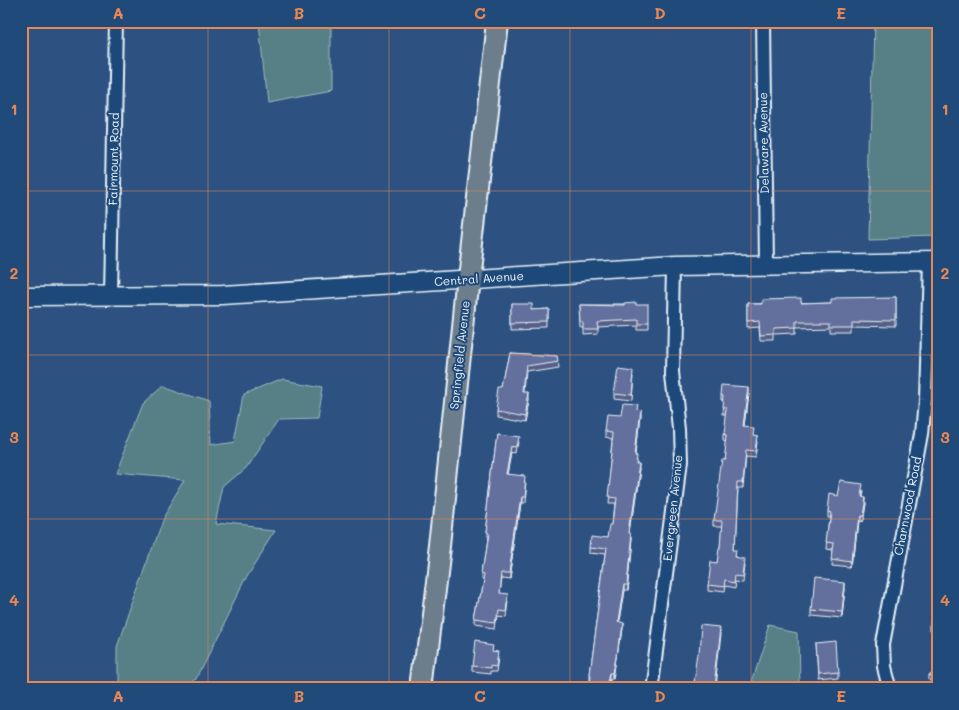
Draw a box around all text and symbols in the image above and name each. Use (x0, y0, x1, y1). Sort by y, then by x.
text: A (112, 2, 124, 23)
text: B (294, 2, 304, 23)
text: C (474, 2, 486, 23)
text: D (654, 2, 666, 23)
text: E (836, 2, 846, 23)
street label: Delaware Avenue (754, 92, 772, 194)
text: 1 (10, 98, 18, 119)
text: 1 (941, 98, 949, 119)
street label: Fairmount Road (104, 112, 122, 206)
text: 2 (10, 262, 19, 283)
text: 2 (941, 262, 950, 283)
street label: Central Avenue (434, 267, 524, 289)
street label: Springfield Avenue (445, 300, 473, 410)
text: 3 (9, 426, 19, 447)
text: 3 (940, 426, 950, 447)
street label: Evergreen Avenue (658, 454, 686, 562)
street label: Charnwood Road (890, 455, 925, 557)
text: 4 (9, 589, 19, 610)
text: 4 (940, 589, 950, 610)
text: A (112, 685, 124, 706)
text: B (294, 685, 304, 706)
text: C (474, 685, 486, 706)
text: D (654, 685, 666, 706)
text: E (836, 685, 846, 706)

